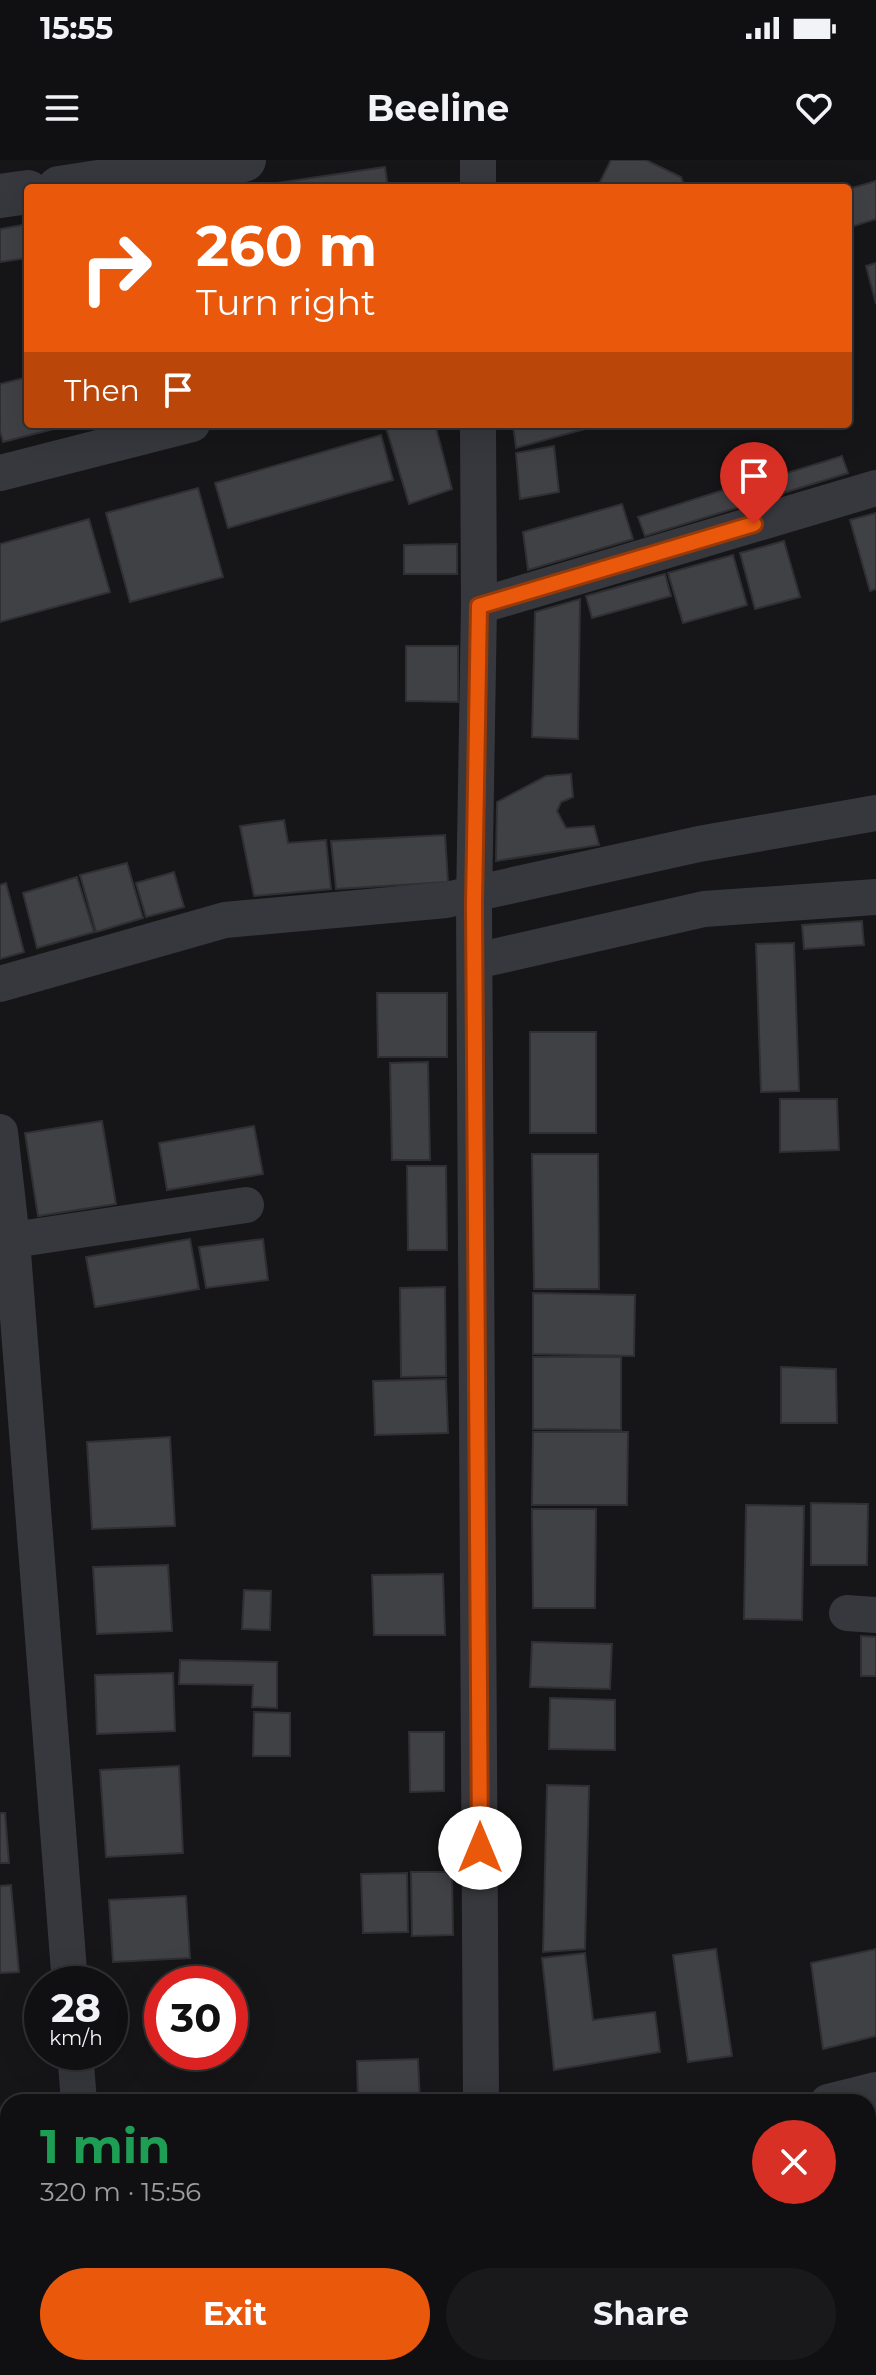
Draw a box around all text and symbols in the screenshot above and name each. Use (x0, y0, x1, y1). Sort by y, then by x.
text: 15:55 (40, 10, 113, 47)
icon: menu (40, 86, 84, 130)
text: Beeline (367, 86, 509, 130)
icon: heart (792, 86, 836, 130)
text: 260 m (196, 212, 377, 280)
icon: right (64, 216, 168, 320)
text: Turn right (196, 280, 376, 324)
icon: arrive (156, 368, 200, 412)
text: Then (64, 372, 140, 409)
pin (720, 442, 788, 524)
icon: arrive (732, 454, 776, 498)
position arrow (438, 1806, 522, 1890)
speed limit sign: 30 (144, 1966, 248, 2070)
text: 28 (51, 1983, 101, 2032)
text: km/h (49, 2026, 103, 2050)
text: 1 min (40, 2117, 170, 2175)
button: close (752, 2120, 836, 2204)
text: 320 m · 15:56 (40, 2176, 201, 2208)
button: Exit (40, 2268, 430, 2360)
button: Share (446, 2268, 836, 2360)

